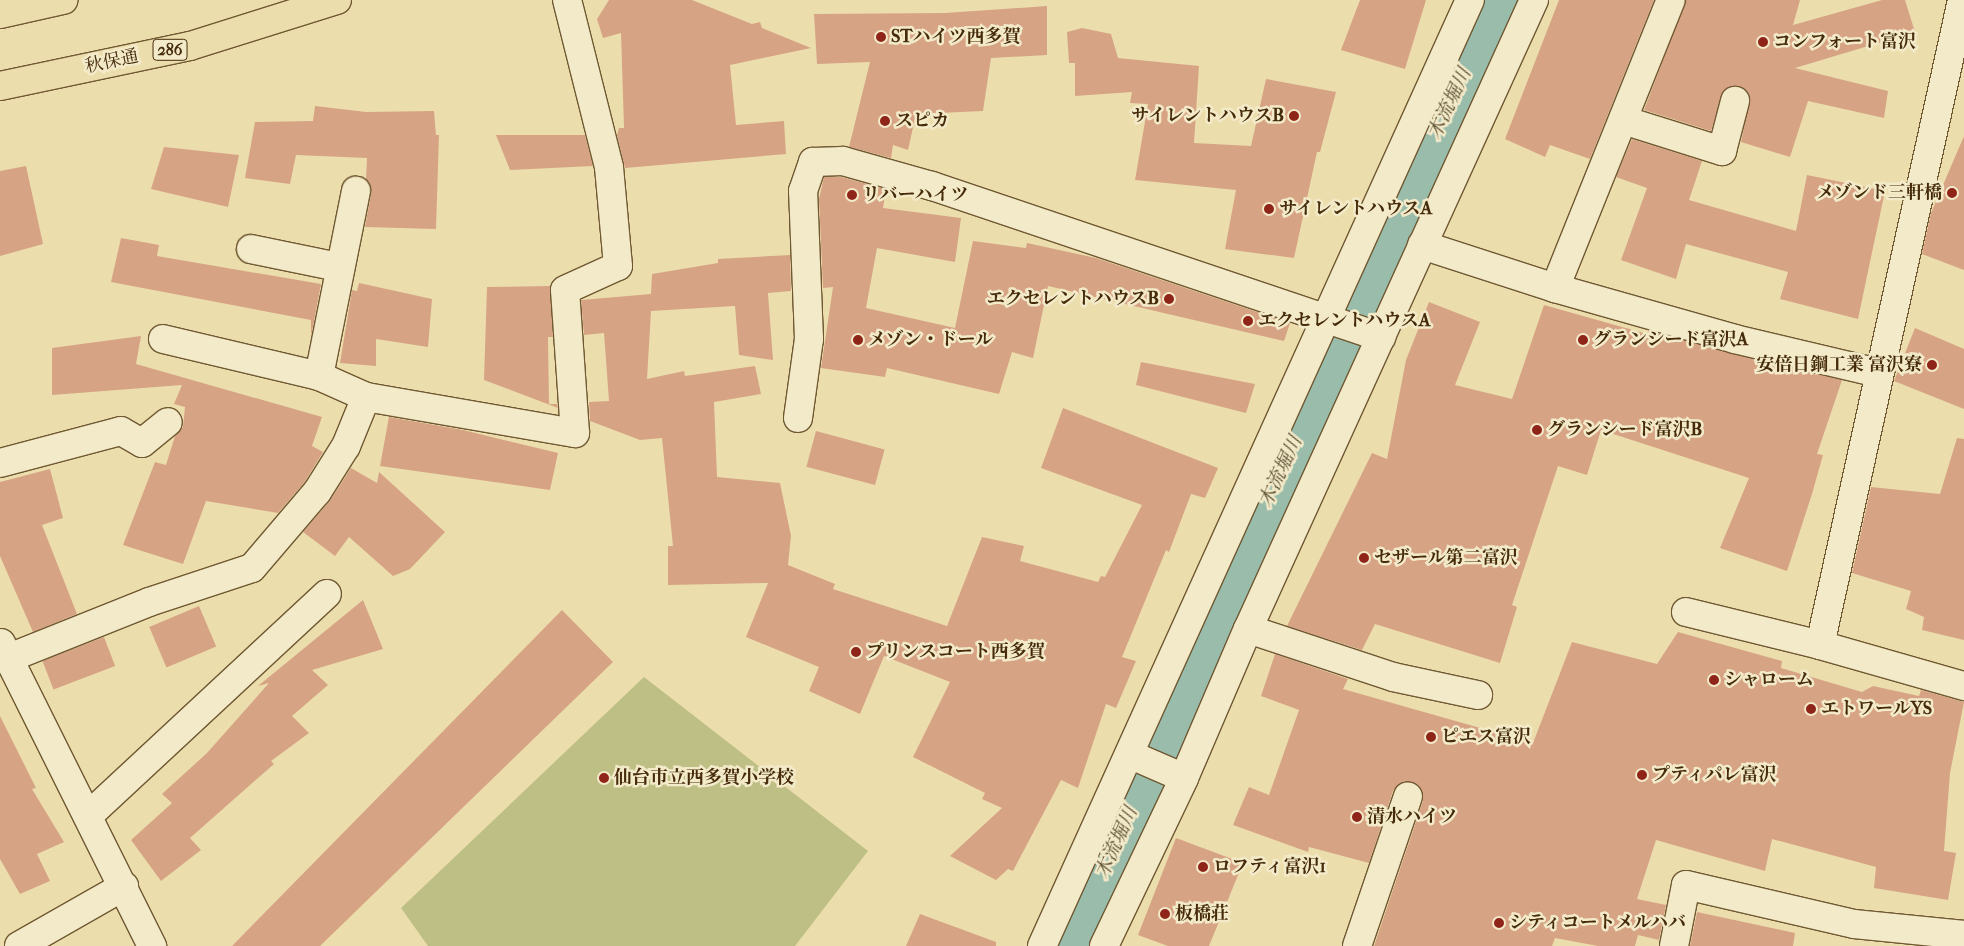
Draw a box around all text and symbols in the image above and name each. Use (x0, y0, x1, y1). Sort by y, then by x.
place label: STハイツ西多賀 (891, 26, 1020, 48)
marker: STハイツ西多賀 (875, 31, 887, 43)
place label: コンフォート富沢 (1773, 31, 1917, 53)
road number: 286 (152, 36, 188, 64)
marker: コンフォート富沢 (1757, 36, 1769, 48)
street label: 秋保通 (83, 46, 141, 78)
water label: 木流堀川 (1424, 65, 1476, 143)
place label: サイレントハウスB (1128, 105, 1284, 127)
place label: スピカ (895, 110, 949, 132)
marker: サイレントハウスB (1288, 110, 1300, 122)
marker: スピカ (879, 115, 891, 127)
place label: メゾンド三軒橋 (1816, 182, 1942, 204)
place label: リバーハイツ (862, 184, 970, 206)
marker: メゾンド三軒橋 (1946, 187, 1958, 199)
marker: リバーハイツ (846, 189, 858, 201)
place label: サイレントハウスA (1279, 198, 1435, 220)
marker: サイレントハウスA (1263, 203, 1275, 215)
place label: エクセレントハウスB (985, 288, 1159, 310)
marker: エクセレントハウスB (1163, 293, 1175, 305)
place label: エクセレントハウスA (1258, 310, 1432, 332)
marker: エクセレントハウスA (1242, 315, 1254, 327)
place label: メゾン・ドール (868, 329, 994, 351)
place label: グランシード富沢A (1593, 329, 1749, 351)
marker: メゾン・ドール (852, 334, 864, 346)
marker: グランシード富沢A (1577, 334, 1589, 346)
place label: 安倍日鋼工業 富沢寮 (1756, 354, 1922, 376)
marker: 安倍日鋼工業 富沢寮 (1926, 359, 1938, 371)
place label: グランシード富沢B (1547, 419, 1703, 441)
marker: グランシード富沢B (1531, 424, 1543, 436)
water label: 木流堀川 (1255, 433, 1307, 511)
place label: セザール第二富沢 (1374, 547, 1518, 569)
marker: セザール第二富沢 (1358, 552, 1370, 564)
place label: プリンスコート西多賀 (866, 641, 1046, 663)
marker: プリンスコート西多賀 (850, 646, 862, 658)
place label: シャローム (1724, 669, 1814, 691)
marker: シャローム (1708, 674, 1720, 686)
place label: エトワールYS (1821, 698, 1932, 720)
marker: エトワールYS (1805, 703, 1817, 715)
place label: ピエス富沢 (1441, 726, 1531, 748)
marker: ピエス富沢 (1425, 731, 1437, 743)
place label: プティパレ富沢 (1652, 764, 1778, 786)
place label: 仙台市立西多賀小学校 (614, 767, 794, 789)
marker: プティパレ富沢 (1636, 769, 1648, 781)
marker: 仙台市立西多賀小学校 (598, 772, 610, 784)
water label: 木流堀川 (1091, 804, 1143, 882)
place label: 清水ハイツ (1367, 806, 1457, 828)
marker: 清水ハイツ (1351, 811, 1363, 823)
place label: ロフティ富沢1 (1213, 856, 1327, 878)
marker: ロフティ富沢1 (1197, 861, 1209, 873)
place label: 板橋荘 (1175, 903, 1229, 925)
marker: 板橋荘 (1159, 908, 1171, 920)
place label: シティコートメルハバ (1509, 912, 1689, 934)
marker: シティコートメルハバ (1493, 917, 1505, 929)

